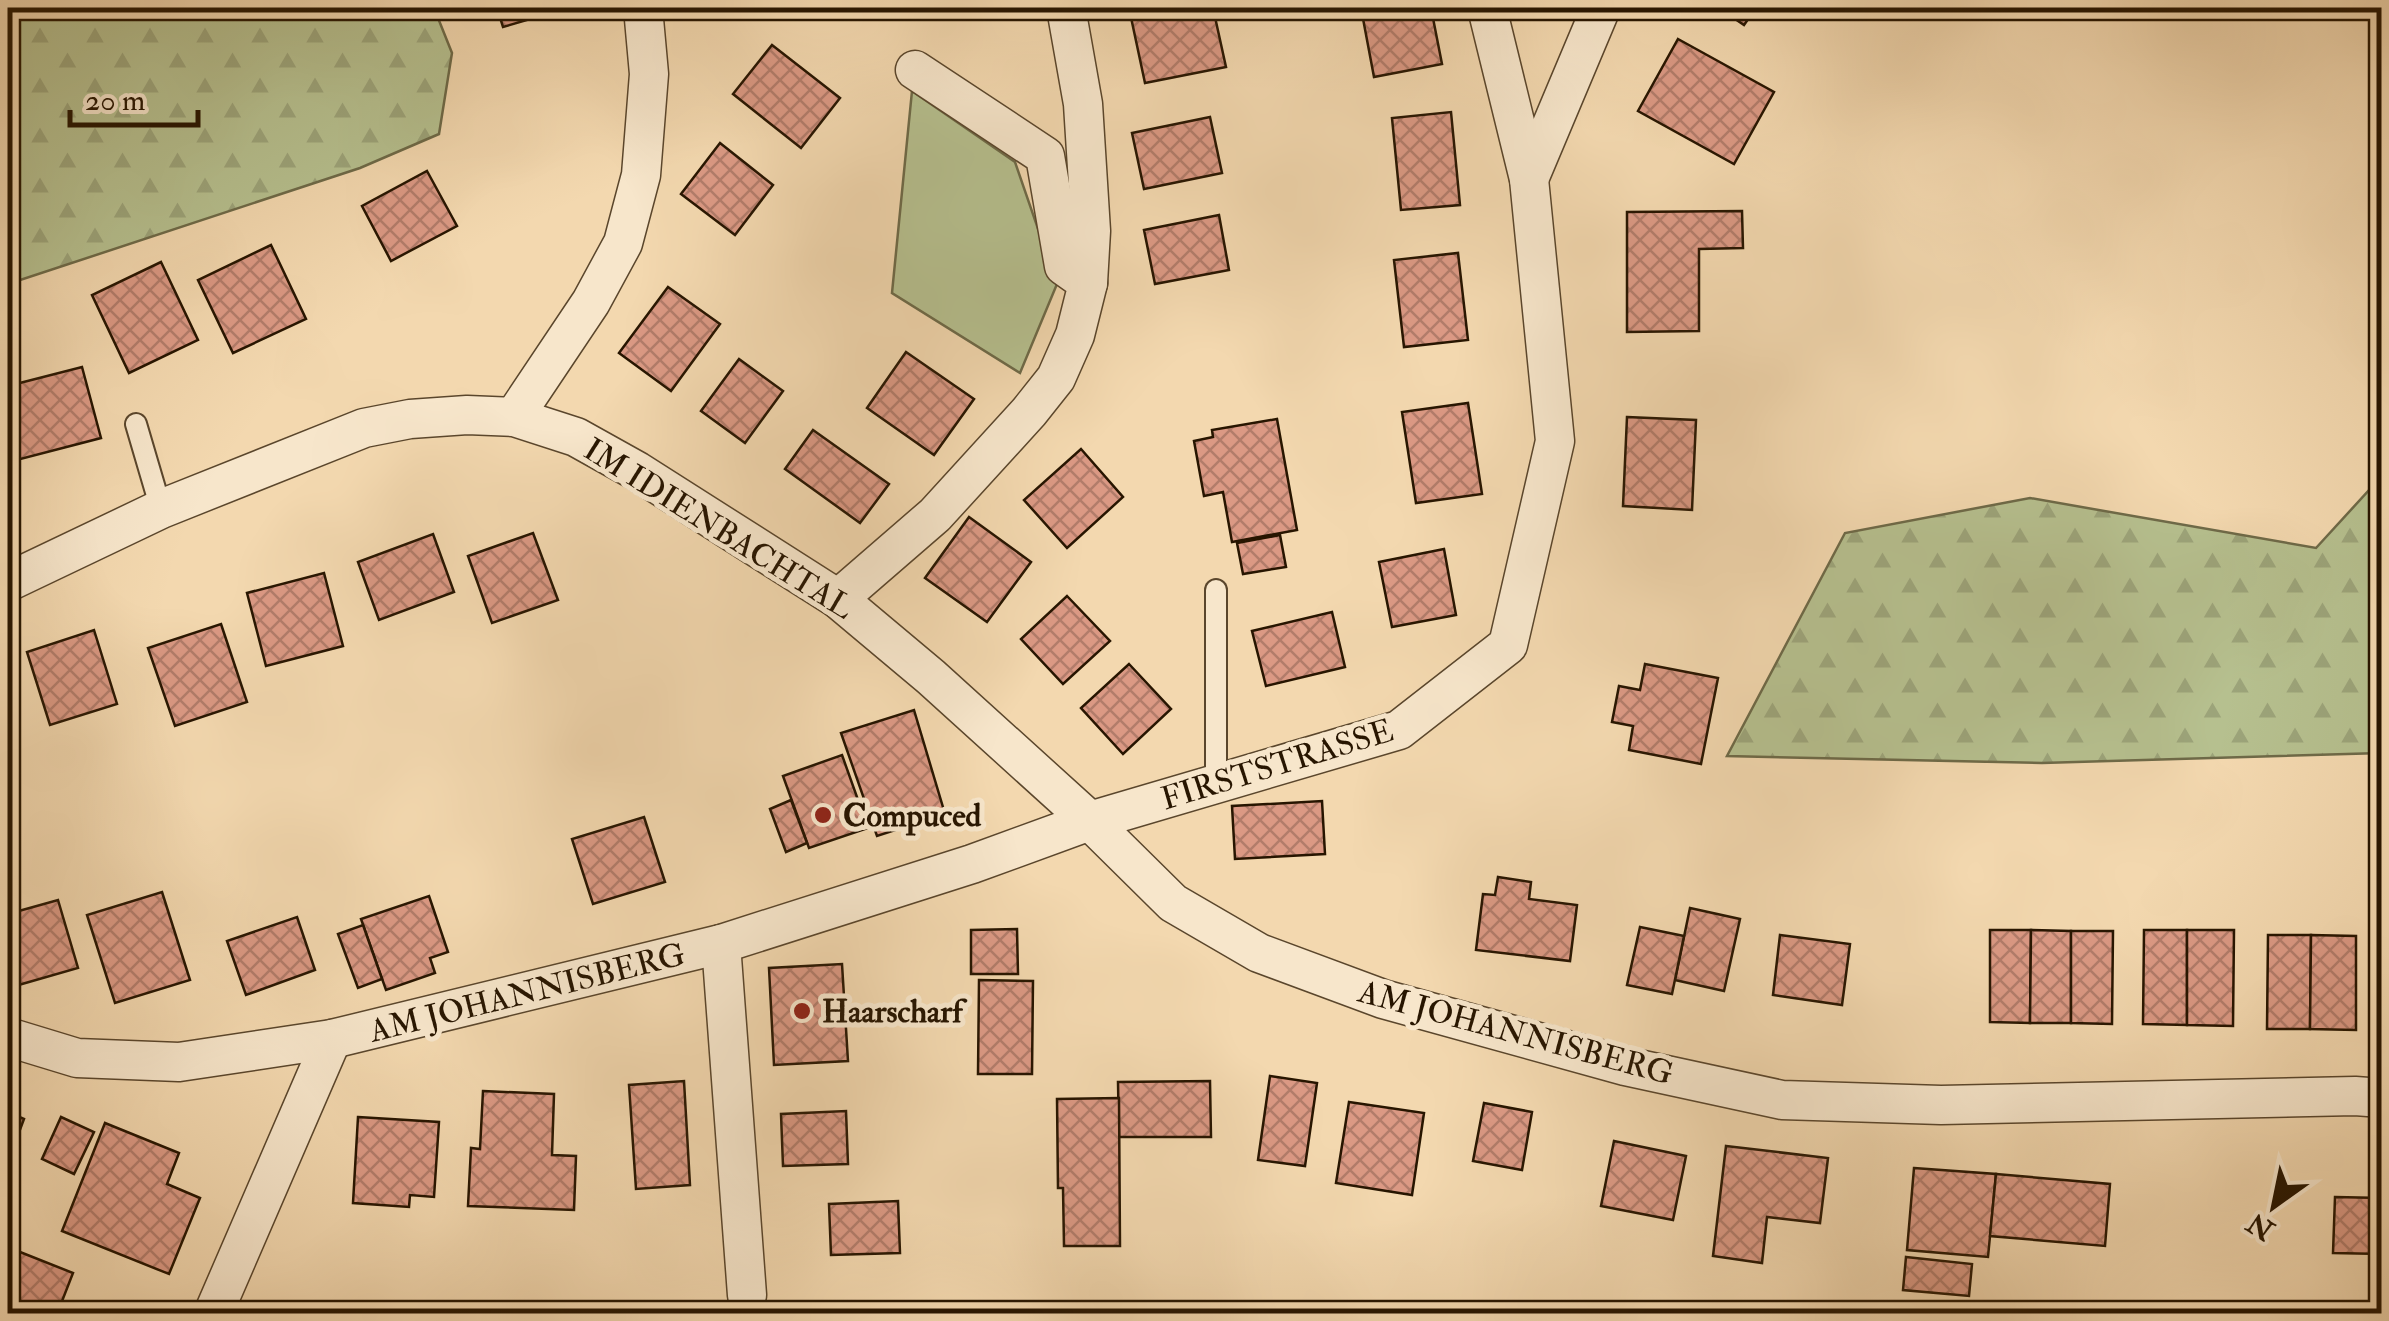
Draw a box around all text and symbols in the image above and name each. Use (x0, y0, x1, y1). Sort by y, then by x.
scale bar (70, 65, 198, 127)
text: 20 m (85, 82, 145, 119)
street label: IM IDIENBACHTAL (576, 430, 861, 628)
street label: FIRSTSTRASSE (1156, 711, 1398, 819)
place label: Compuced (843, 796, 982, 836)
marker: Compuced (812, 804, 834, 826)
street label: AM JOHANNISBERG (364, 934, 689, 1052)
street label: AM JOHANNISBERG (1353, 971, 1677, 1094)
place label: Haarscharf (822, 992, 968, 1032)
marker: Haarscharf (791, 1000, 813, 1022)
north arrow (2224, 1156, 2324, 1256)
text: N (2240, 1204, 2282, 1248)

